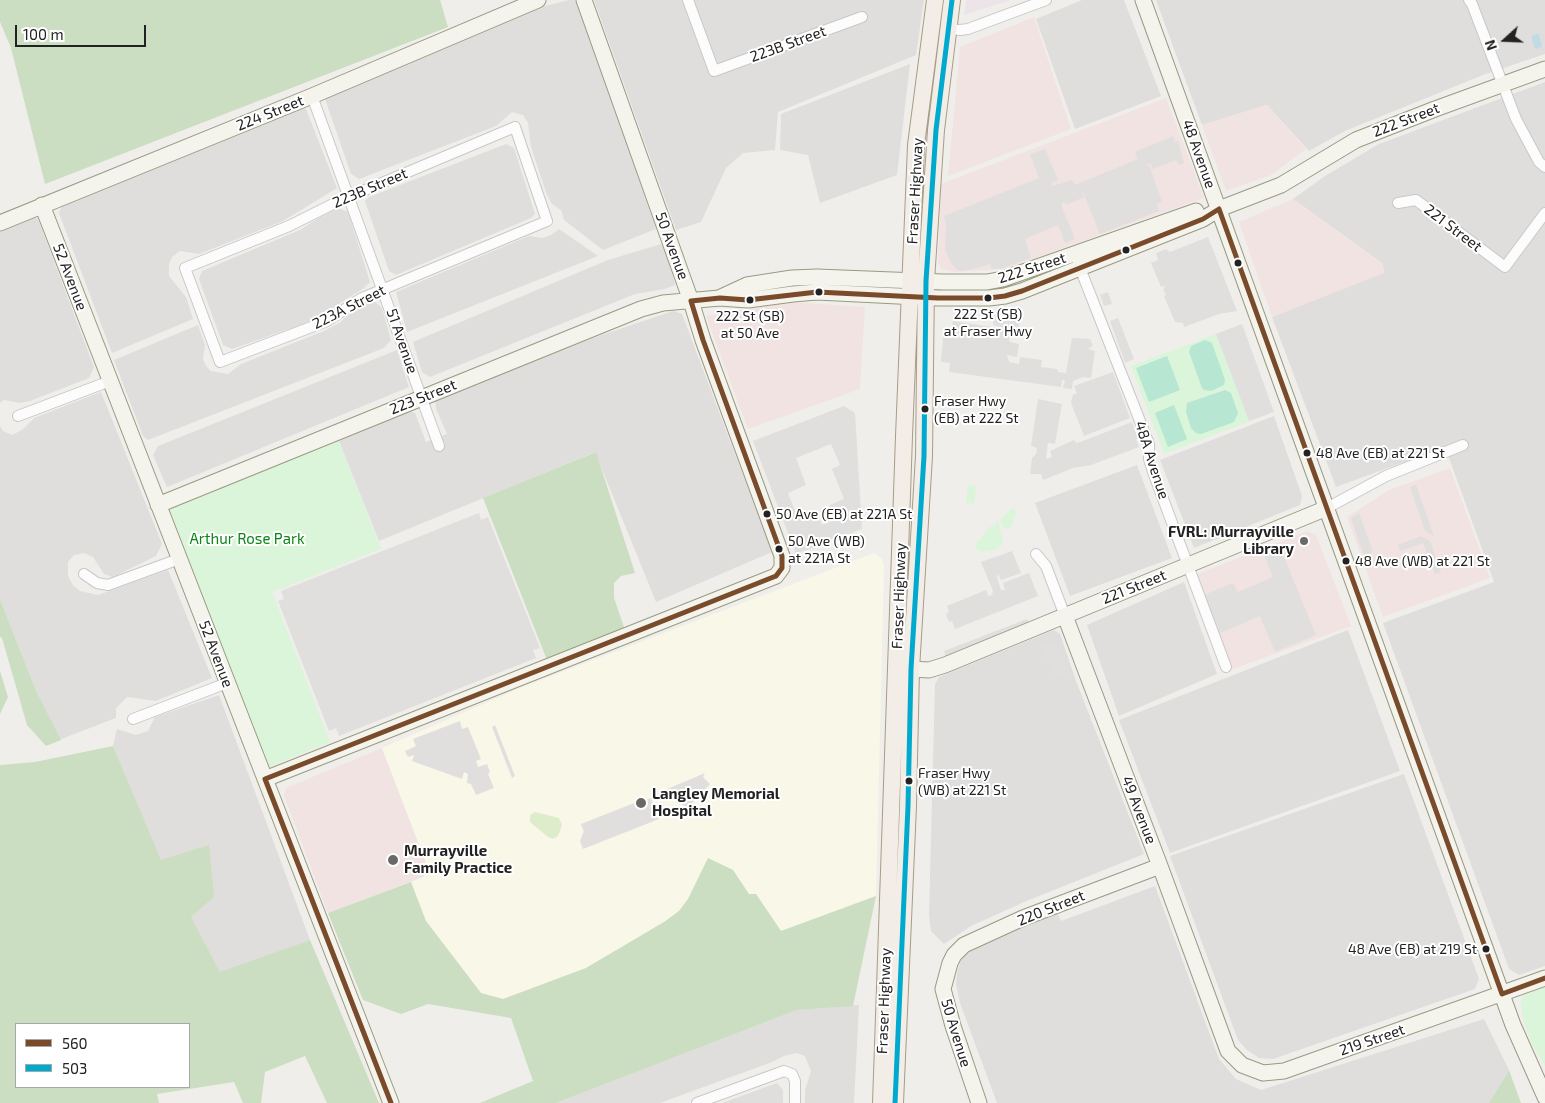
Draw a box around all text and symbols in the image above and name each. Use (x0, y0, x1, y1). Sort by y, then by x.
scale bar (18, 15, 149, 47)
north arrow (1480, 15, 1530, 65)
street label: 223B Street (748, 22, 828, 66)
text: 100 m (23, 25, 64, 43)
text: N (1481, 38, 1500, 53)
street label: 224 Street (234, 91, 306, 135)
street label: 222 Street (1370, 99, 1442, 141)
street label: 48 Avenue (1178, 117, 1220, 191)
street label: Fraser Highway (903, 137, 927, 245)
street label: 223B Street (330, 164, 410, 212)
street label: 221 Street (1420, 200, 1486, 256)
street label: 50 Avenue (651, 210, 693, 282)
street label: 52 Avenue (49, 241, 91, 313)
unlabelled marker (1121, 245, 1131, 255)
street label: 222 Street (996, 249, 1068, 287)
unlabelled marker (1233, 258, 1243, 268)
street label: 223A Street (309, 281, 389, 333)
unlabelled marker (814, 287, 824, 297)
marker: 222 St (SB) at Fraser Hwy (983, 293, 993, 303)
marker: 222 St (SB) at 50 Ave (745, 295, 755, 305)
street label: 51 Avenue (382, 306, 422, 376)
place label: 222 St (SB) at Fraser Hwy (944, 306, 1032, 338)
place label: 222 St (SB) at 50 Ave (716, 308, 784, 341)
street label: 223 Street (387, 376, 459, 418)
place label: Fraser Hwy (EB) at 222 St (934, 393, 1019, 426)
marker: Fraser Hwy (EB) at 222 St (920, 404, 930, 414)
street label: 48A Avenue (1131, 419, 1173, 501)
place label: 48 Ave (EB) at 221 St (1316, 445, 1445, 461)
marker: 48 Ave (EB) at 221 St (1302, 448, 1312, 458)
place label: 50 Ave (EB) at 221A St (776, 506, 912, 522)
marker: 50 Ave (EB) at 221A St (762, 509, 772, 519)
place label: FVRL: Murrayville Library (1168, 523, 1294, 558)
park label: Arthur Rose Park (189, 530, 305, 548)
place label: 50 Ave (WB) at 221A St (788, 533, 865, 566)
marker: FVRL: Murrayville Library (1298, 535, 1310, 547)
street label: Fraser Highway (888, 543, 910, 649)
marker: 50 Ave (WB) at 221A St (774, 544, 784, 554)
place label: 48 Ave (WB) at 221 St (1355, 553, 1490, 569)
marker: 48 Ave (WB) at 221 St (1341, 556, 1351, 566)
street label: 221 Street (1099, 566, 1169, 608)
street label: 52 Avenue (195, 618, 237, 690)
place label: Fraser Hwy (WB) at 221 St (918, 765, 1006, 798)
street label: 49 Avenue (1118, 773, 1160, 847)
marker: Fraser Hwy (WB) at 221 St (904, 776, 914, 786)
place label: Langley Memorial Hospital (652, 785, 780, 820)
marker: Langley Memorial Hospital (634, 796, 648, 810)
place label: Murrayville Family Practice (404, 842, 512, 877)
marker: Murrayville Family Practice (386, 853, 400, 867)
street label: 220 Street (1015, 886, 1087, 930)
place label: 48 Ave (EB) at 219 St (1348, 941, 1477, 957)
marker: 48 Ave (EB) at 219 St (1481, 944, 1491, 954)
street label: Fraser Highway (873, 948, 895, 1054)
street label: 50 Avenue (937, 997, 975, 1069)
street label: 219 Street (1337, 1020, 1407, 1060)
legend (15, 1023, 190, 1088)
text: 560 (62, 1034, 88, 1052)
text: 503 (62, 1059, 87, 1077)

